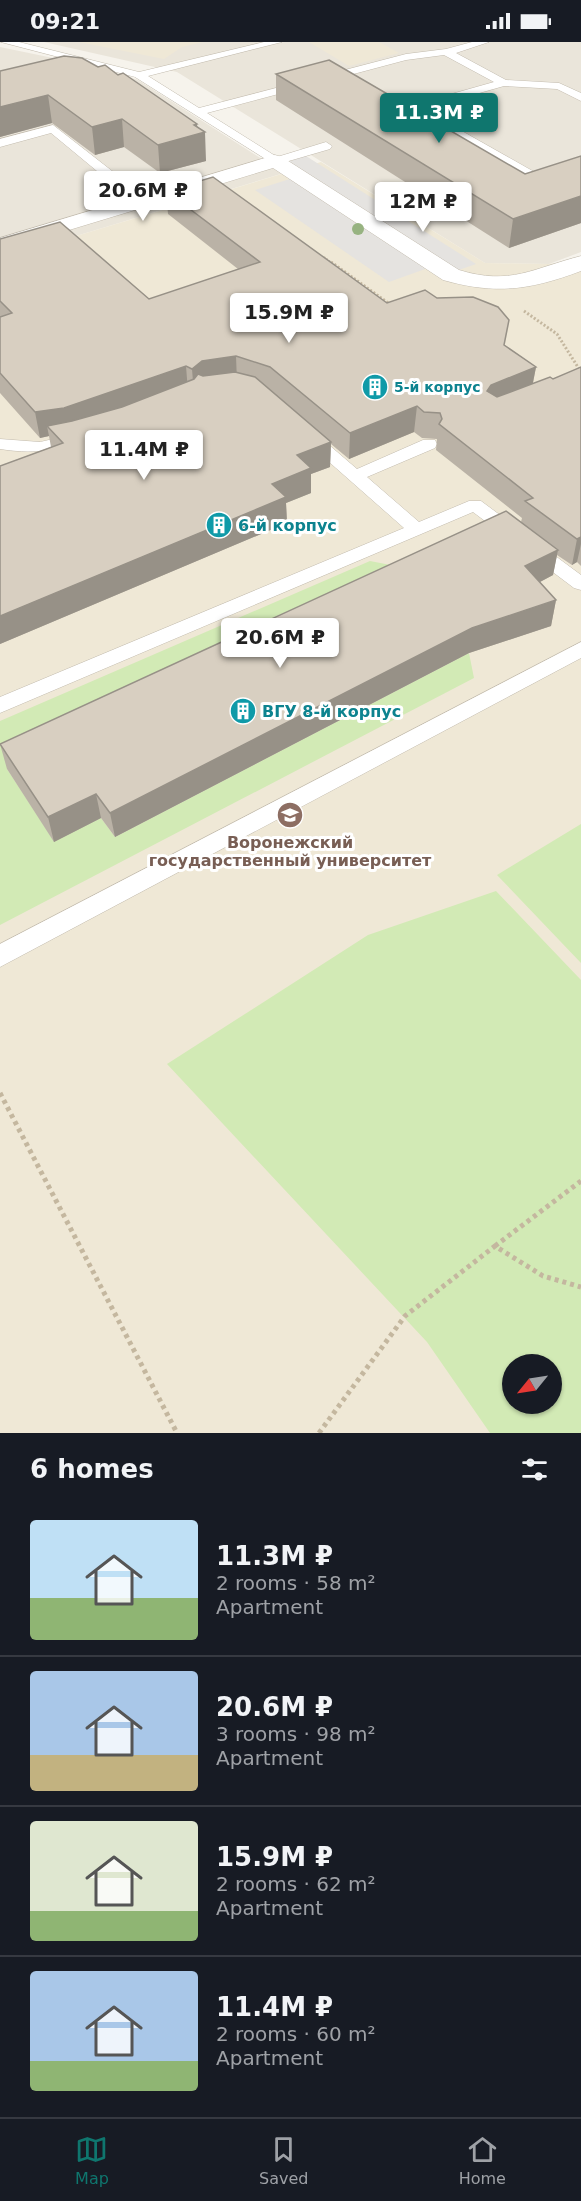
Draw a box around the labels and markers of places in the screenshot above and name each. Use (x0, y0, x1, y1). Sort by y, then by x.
pin: 11.3M ₽ (384, 93, 494, 144)
pin: 20.6M ₽ (88, 171, 198, 222)
pin: 12M ₽ (381, 182, 465, 233)
pin: 15.9M ₽ (234, 293, 344, 344)
building icon: 5-й корпус (360, 372, 390, 402)
place label: 5-й корпус (394, 379, 480, 395)
pin: 11.4M ₽ (89, 430, 199, 481)
building icon: 6-й корпус (204, 510, 234, 540)
place label: 6-й корпус (238, 516, 337, 535)
pin: 20.6M ₽ (225, 618, 335, 669)
building icon: ВГУ 8-й корпус (228, 696, 258, 726)
place label: ВГУ 8-й корпус (262, 702, 401, 721)
school or university icon: Воронежский государственный университет (275, 800, 305, 830)
place label: Воронежский государственный университет (149, 833, 432, 870)

